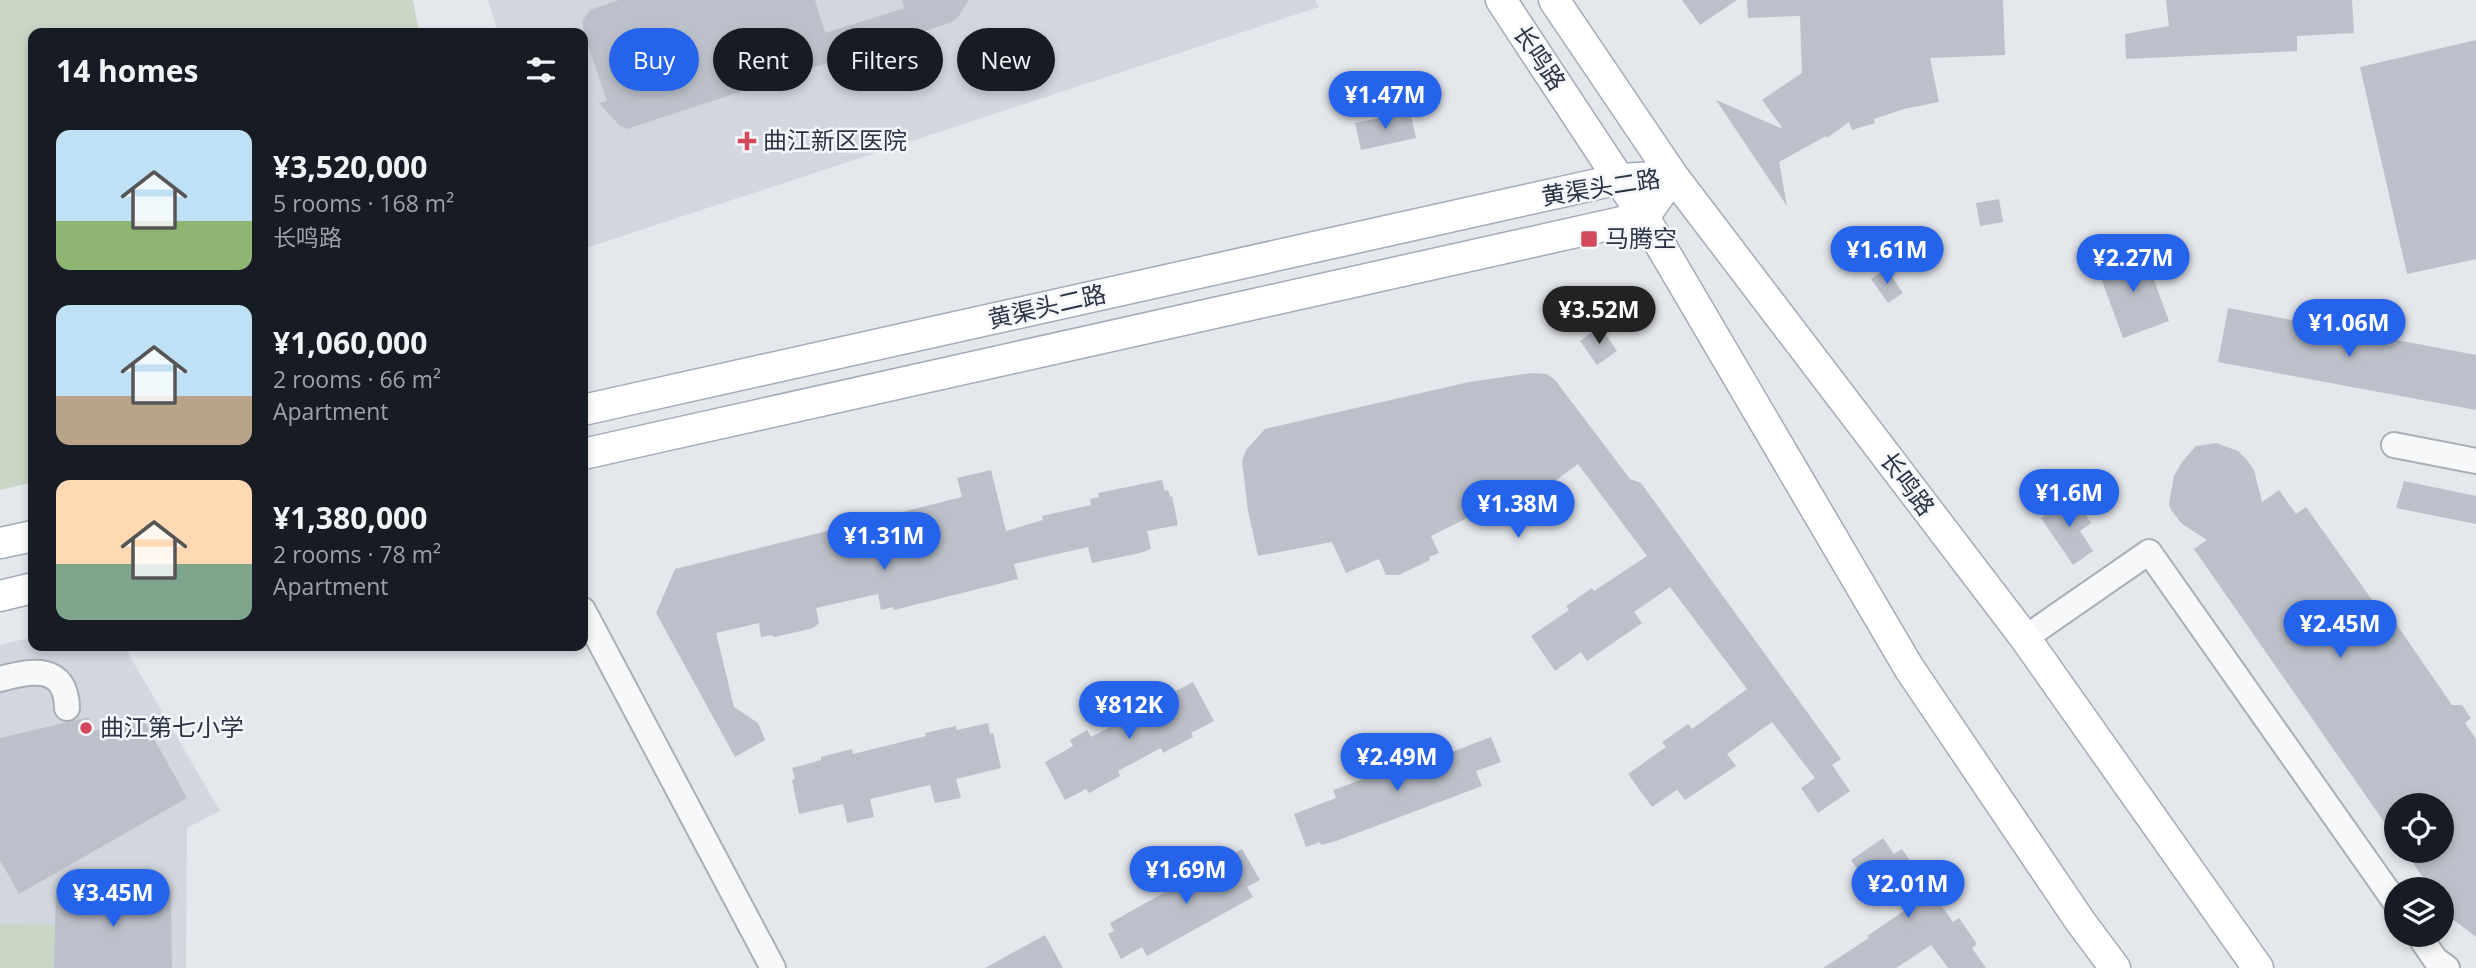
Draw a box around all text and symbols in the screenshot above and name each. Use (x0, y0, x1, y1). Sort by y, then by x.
street label: 长鸣路 (1506, 18, 1574, 96)
chip: Buy (609, 28, 699, 91)
chip: Rent (713, 28, 813, 91)
chip: Filters (827, 28, 943, 91)
chip: New (957, 28, 1055, 91)
text: 14 homes (56, 50, 199, 91)
icon: filters (522, 51, 560, 89)
pin: ¥1.47M (1328, 72, 1442, 131)
text: ¥1.47M (1345, 78, 1425, 110)
place label: 曲江新区医院 (763, 123, 907, 156)
marker: 曲江新区医院 (737, 131, 757, 151)
text: ¥3,520,000 (273, 146, 427, 187)
icon: home (112, 158, 196, 242)
street label: 黄渠头二路 (1539, 161, 1663, 212)
text: 5 rooms · 168 m² (273, 187, 454, 219)
text: 长鸣路 (273, 221, 342, 253)
place label: 马腾空 (1605, 221, 1677, 254)
pin: ¥1.61M (1830, 226, 1944, 286)
marker: 马腾空 (1579, 229, 1599, 249)
text: ¥1.61M (1847, 233, 1927, 265)
pin: ¥2.27M (2076, 234, 2190, 294)
text: ¥2.27M (2093, 241, 2173, 273)
street label: 黄渠头二路 (984, 276, 1109, 335)
pin: ¥3.52M (1542, 286, 1656, 346)
text: ¥3.52M (1559, 293, 1639, 325)
pin: ¥1.06M (2292, 300, 2406, 359)
text: ¥1.06M (2309, 306, 2389, 338)
text: ¥1,060,000 (273, 322, 427, 363)
icon: home (112, 333, 196, 417)
text: 2 rooms · 66 m² (273, 363, 441, 395)
text: Apartment (273, 395, 389, 427)
street label: 长鸣路 (1873, 444, 1943, 522)
pin: ¥1.6M (2020, 470, 2118, 529)
text: ¥1.6M (2035, 476, 2103, 508)
pin: ¥1.38M (1461, 480, 1575, 540)
text: ¥1.38M (1478, 487, 1558, 519)
text: ¥1,380,000 (273, 497, 427, 538)
icon: home (112, 508, 196, 592)
pin: ¥1.31M (827, 512, 941, 572)
text: ¥1.31M (844, 519, 924, 551)
text: 2 rooms · 78 m² (273, 538, 441, 570)
text: Apartment (273, 570, 389, 602)
pin: ¥2.45M (2283, 600, 2397, 660)
text: ¥2.45M (2300, 607, 2380, 639)
pin: ¥812K (1080, 682, 1178, 741)
text: ¥812K (1095, 688, 1163, 720)
place label: 曲江第七小学 (100, 710, 244, 743)
marker: 曲江第七小学 (78, 720, 94, 736)
pin: ¥2.49M (1340, 734, 1454, 793)
text: ¥2.49M (1357, 740, 1437, 772)
map controls (2384, 793, 2454, 947)
button: locate (2384, 793, 2454, 863)
pin: ¥1.69M (1129, 846, 1243, 906)
text: ¥1.69M (1146, 853, 1226, 885)
pin: ¥2.01M (1851, 860, 1965, 920)
text: ¥2.01M (1868, 867, 1948, 899)
pin: ¥3.45M (56, 870, 170, 929)
text: ¥3.45M (73, 876, 153, 908)
button: layers (2384, 877, 2454, 947)

